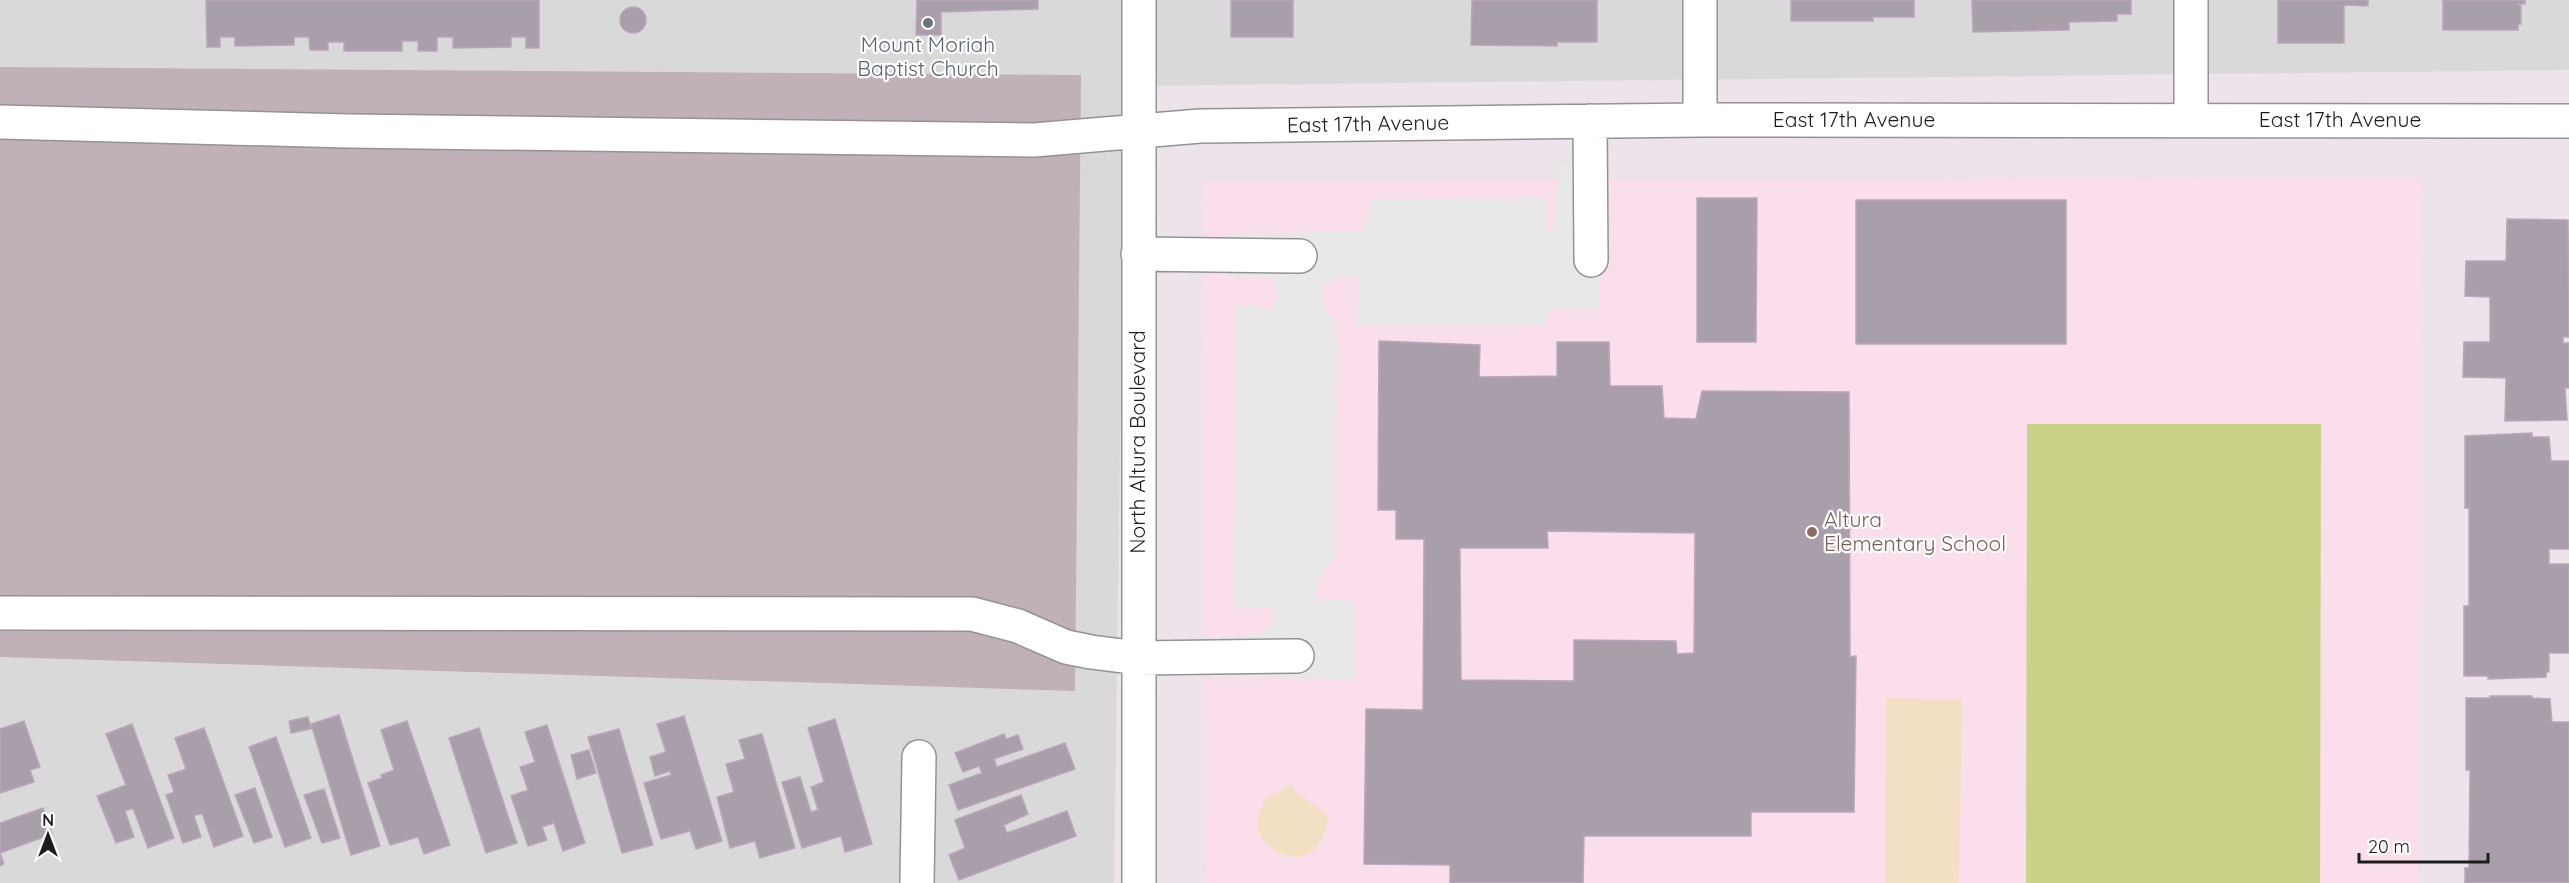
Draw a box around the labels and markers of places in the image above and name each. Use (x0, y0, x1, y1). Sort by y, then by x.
marker: Mount Moriah Baptist Church (921, 16, 935, 30)
place label: Mount Moriah Baptist Church (857, 31, 999, 81)
place label: Altura Elementary School (1824, 506, 2006, 556)
marker: Altura Elementary School (1805, 525, 1819, 539)

